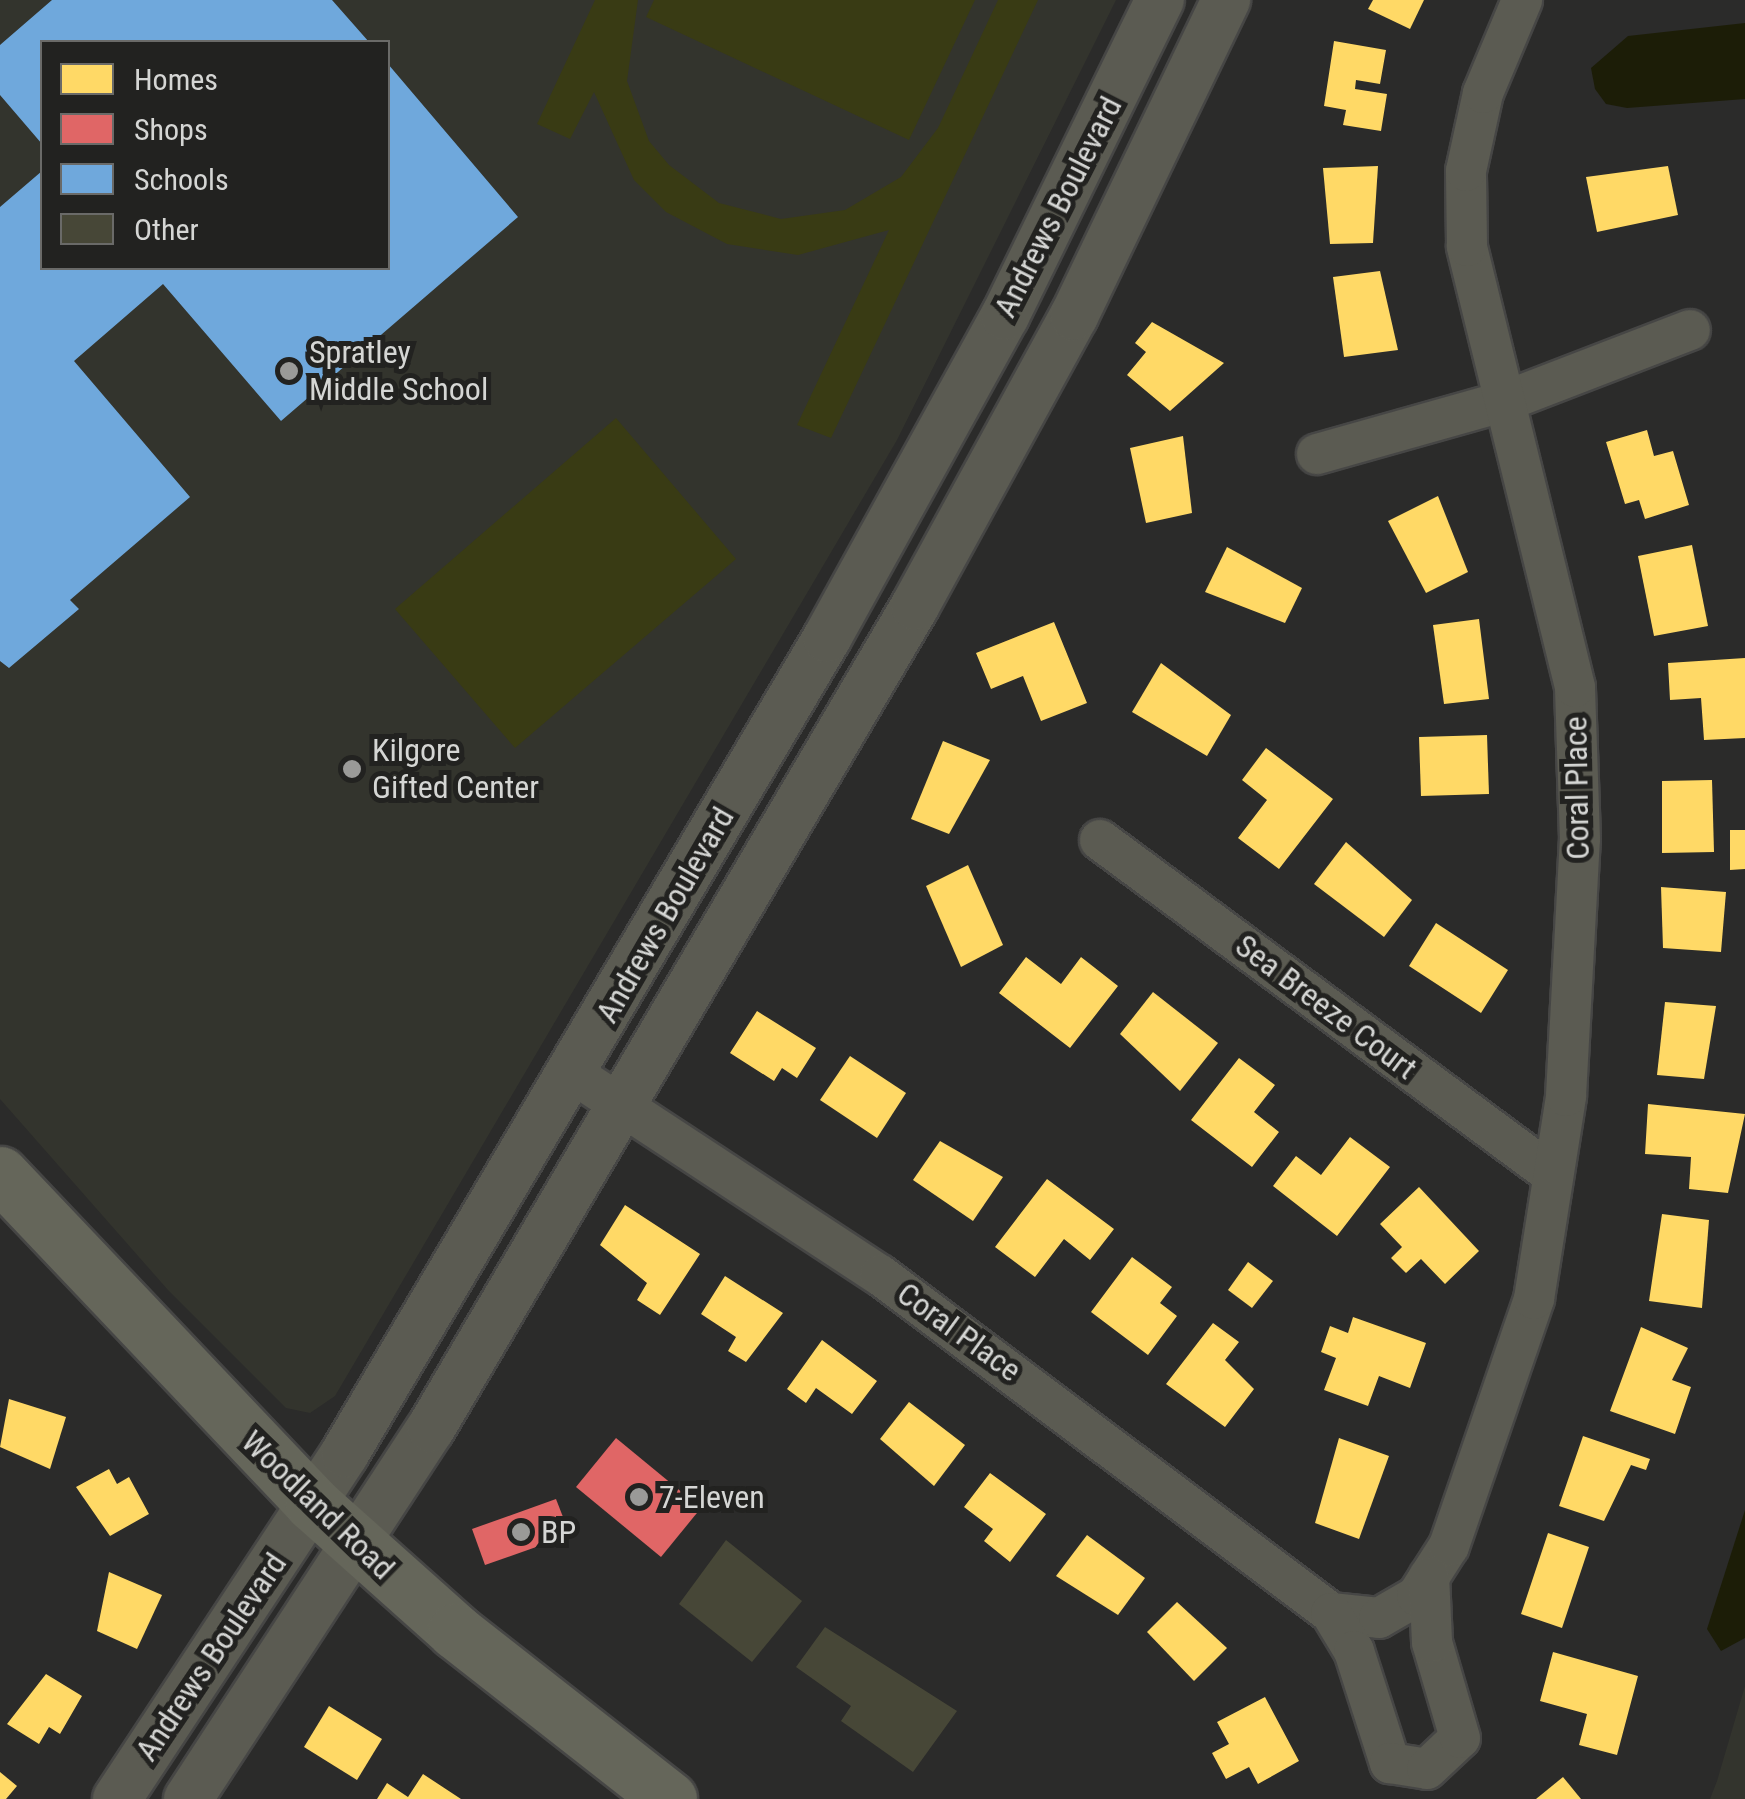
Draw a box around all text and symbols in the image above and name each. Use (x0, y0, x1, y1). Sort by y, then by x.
legend (40, 40, 390, 270)
text: Homes (134, 62, 218, 97)
street label: Andrews Boulevard (986, 90, 1130, 324)
text: Shops (134, 112, 208, 147)
text: Schools (134, 162, 229, 197)
text: Other (134, 212, 199, 247)
place label: Spratley Middle School (309, 334, 488, 409)
marker: Spratley Middle School (278, 360, 300, 382)
street label: Coral Place (1557, 716, 1597, 860)
place label: Kilgore Gifted Center (372, 732, 539, 807)
marker: Kilgore Gifted Center (341, 758, 363, 780)
street label: Andrews Boulevard (588, 800, 742, 1030)
street label: Sea Breeze Court (1228, 926, 1424, 1088)
street label: Coral Place (890, 1274, 1028, 1390)
street label: Woodland Road (234, 1423, 402, 1587)
place label: 7-Eleven (659, 1478, 765, 1516)
marker: 7-Eleven (628, 1486, 650, 1508)
place label: BP (541, 1513, 576, 1551)
marker: BP (510, 1521, 532, 1543)
street label: Andrews Boulevard (127, 1546, 295, 1768)

